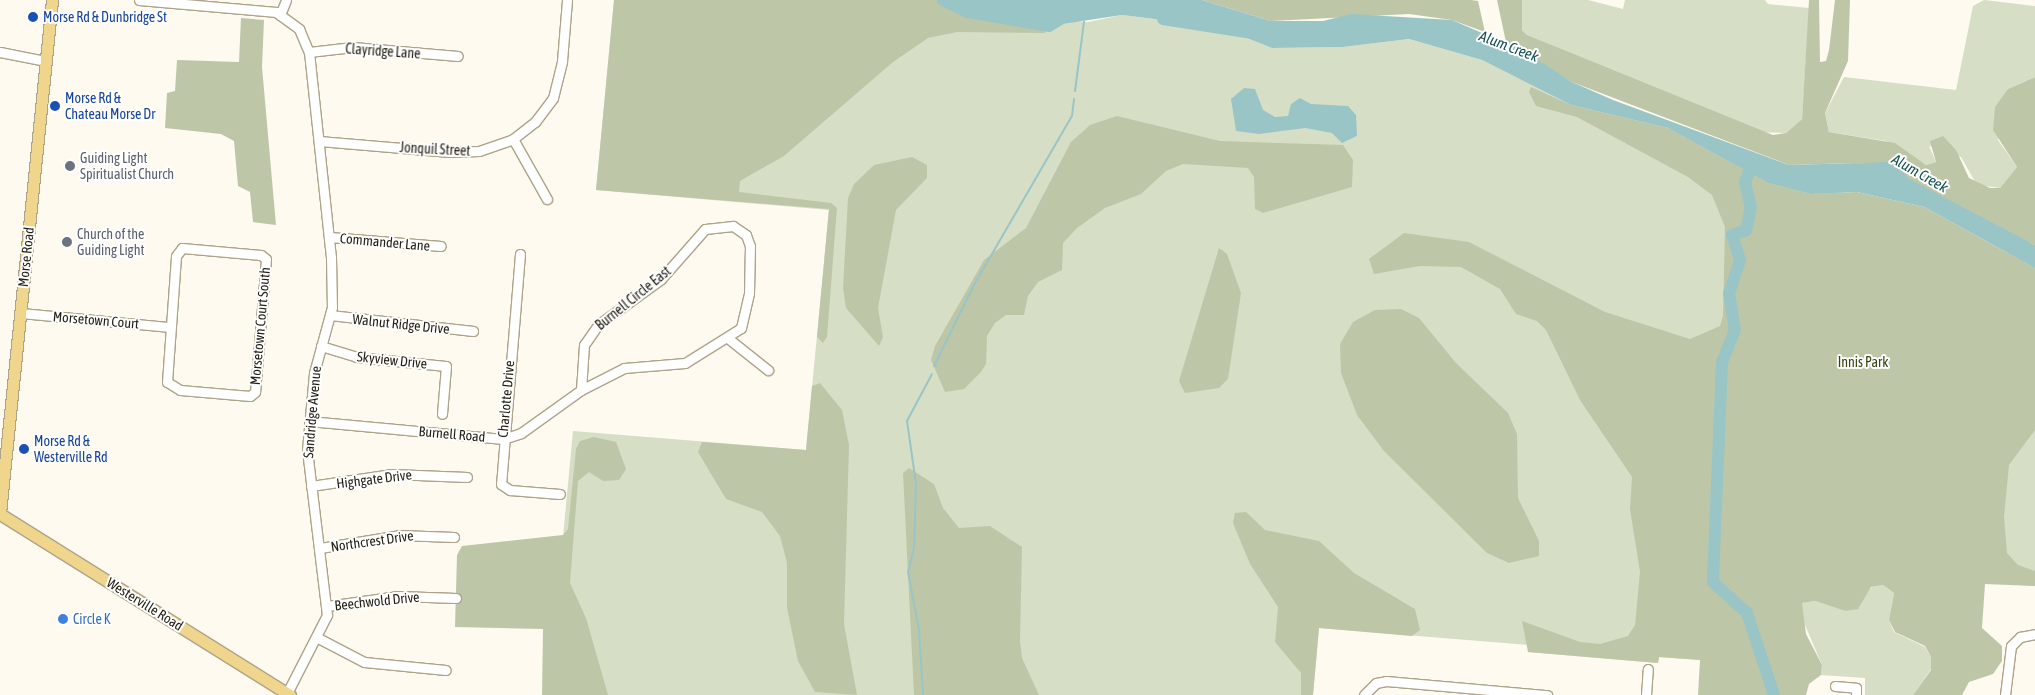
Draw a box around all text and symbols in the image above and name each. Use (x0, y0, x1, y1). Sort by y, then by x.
place label: Morse Rd & Dunbridge St (43, 9, 167, 25)
marker: Morse Rd & Dunbridge St (27, 11, 39, 23)
water label: Alum Creek (1477, 26, 1541, 66)
street label: Clayridge Lane (345, 40, 421, 62)
place label: Morse Rd & Chateau Morse Dr (65, 90, 155, 122)
marker: Morse Rd & Chateau Morse Dr (49, 100, 61, 112)
street label: Jonquil Street (399, 139, 471, 159)
place label: Guiding Light Spiritualist Church (80, 150, 174, 182)
water label: Alum Creek (1889, 150, 1951, 196)
marker: Guiding Light Spiritualist Church (64, 160, 76, 172)
street label: Morse Road (15, 226, 37, 288)
place label: Church of the Guiding Light (77, 226, 144, 258)
street label: Commander Lane (339, 230, 431, 254)
marker: Church of the Guiding Light (61, 236, 73, 248)
street label: Burnell Circle East (592, 262, 674, 334)
street label: Morsetown Court South (246, 266, 274, 386)
street label: Morsetown Court (52, 308, 140, 332)
street label: Walnut Ridge Drive (352, 311, 450, 337)
street label: Skyview Drive (356, 348, 428, 372)
park label: Innis Park (1838, 354, 1888, 370)
street label: Charlotte Drive (494, 360, 518, 438)
street label: Sandridge Avenue (300, 365, 324, 459)
street label: Burnell Road (418, 423, 486, 445)
place label: Morse Rd & Westerville Rd (34, 433, 108, 466)
marker: Morse Rd & Westerville Rd (18, 443, 30, 455)
street label: Highgate Drive (335, 466, 413, 492)
street label: Northcrest Drive (330, 527, 414, 555)
street label: Westerville Road (104, 574, 186, 634)
street label: Beechwold Drive (334, 588, 420, 614)
place label: Circle K (73, 611, 111, 627)
marker: Circle K (57, 613, 69, 625)

